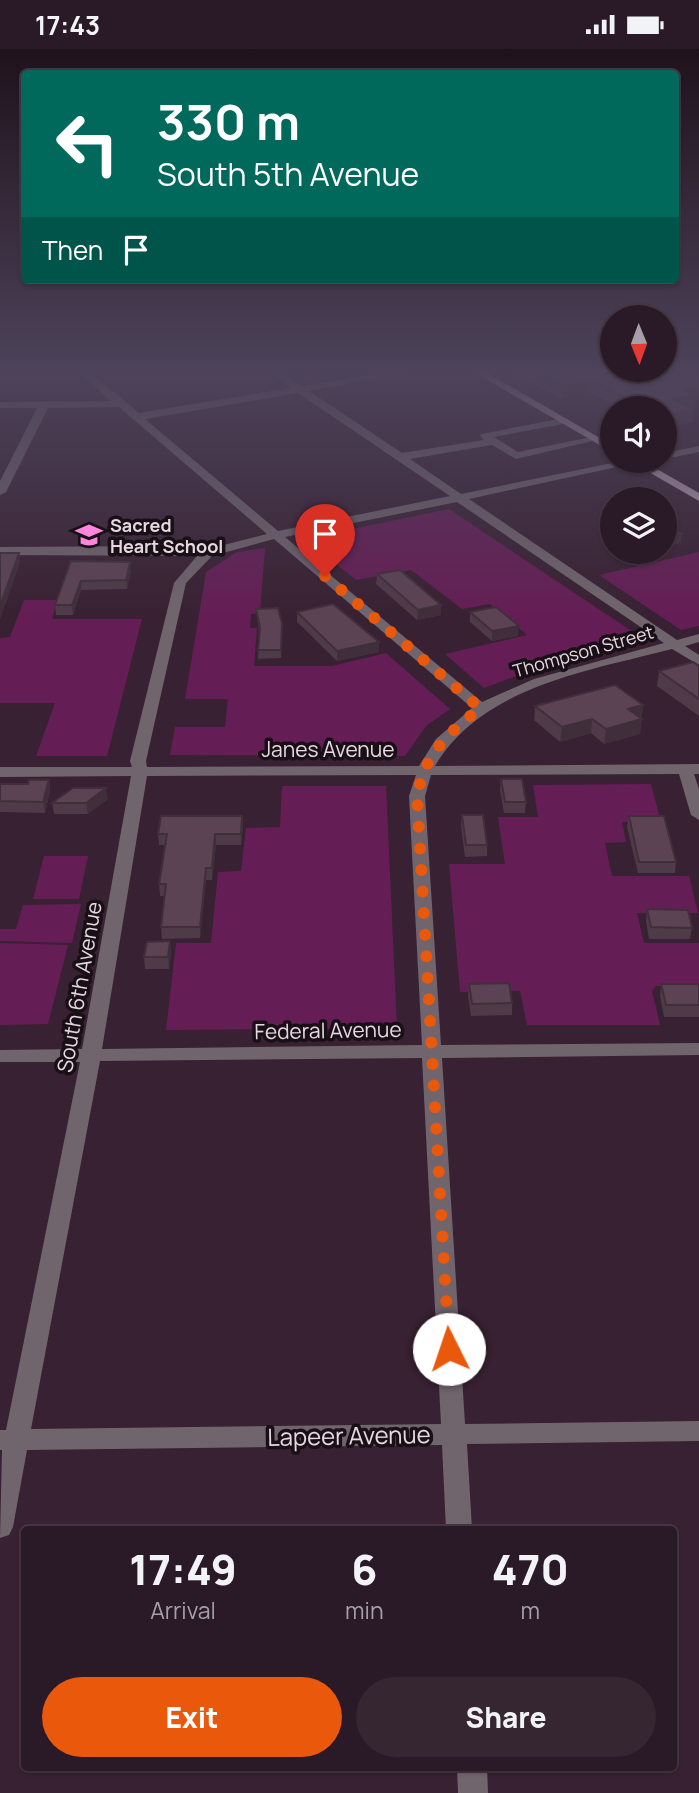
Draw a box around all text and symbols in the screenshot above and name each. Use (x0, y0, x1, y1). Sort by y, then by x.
text: 17:43 (35, 7, 100, 43)
text: 330 m (157, 88, 300, 155)
icon: left (42, 98, 133, 189)
text: South 5th Avenue (157, 152, 419, 196)
icon: arrive (117, 231, 155, 269)
text: Then (42, 232, 103, 268)
north arrow (600, 305, 677, 381)
map controls (600, 305, 677, 564)
button: sound (600, 396, 677, 473)
button: layers (600, 487, 677, 564)
pin (295, 504, 355, 576)
place label: Sacred Heart School (110, 513, 223, 558)
icon: arrive (306, 515, 344, 553)
school or university icon: Sacred Heart School (74, 520, 104, 550)
street label: Thompson Street (510, 619, 656, 683)
street label: Janes Avenue (261, 735, 395, 763)
street label: South 6th Avenue (50, 899, 108, 1075)
street label: Federal Avenue (254, 1015, 402, 1045)
position arrow (412, 1312, 486, 1386)
street label: Lapeer Avenue (267, 1417, 431, 1453)
text: 17:49 (129, 1540, 237, 1598)
text: 6 (351, 1540, 377, 1598)
text: 470 (492, 1540, 569, 1598)
text: Arrival (150, 1594, 216, 1626)
text: min (345, 1594, 384, 1626)
text: m (521, 1594, 540, 1626)
button: Exit (42, 1677, 342, 1757)
button: Share (356, 1677, 656, 1757)

